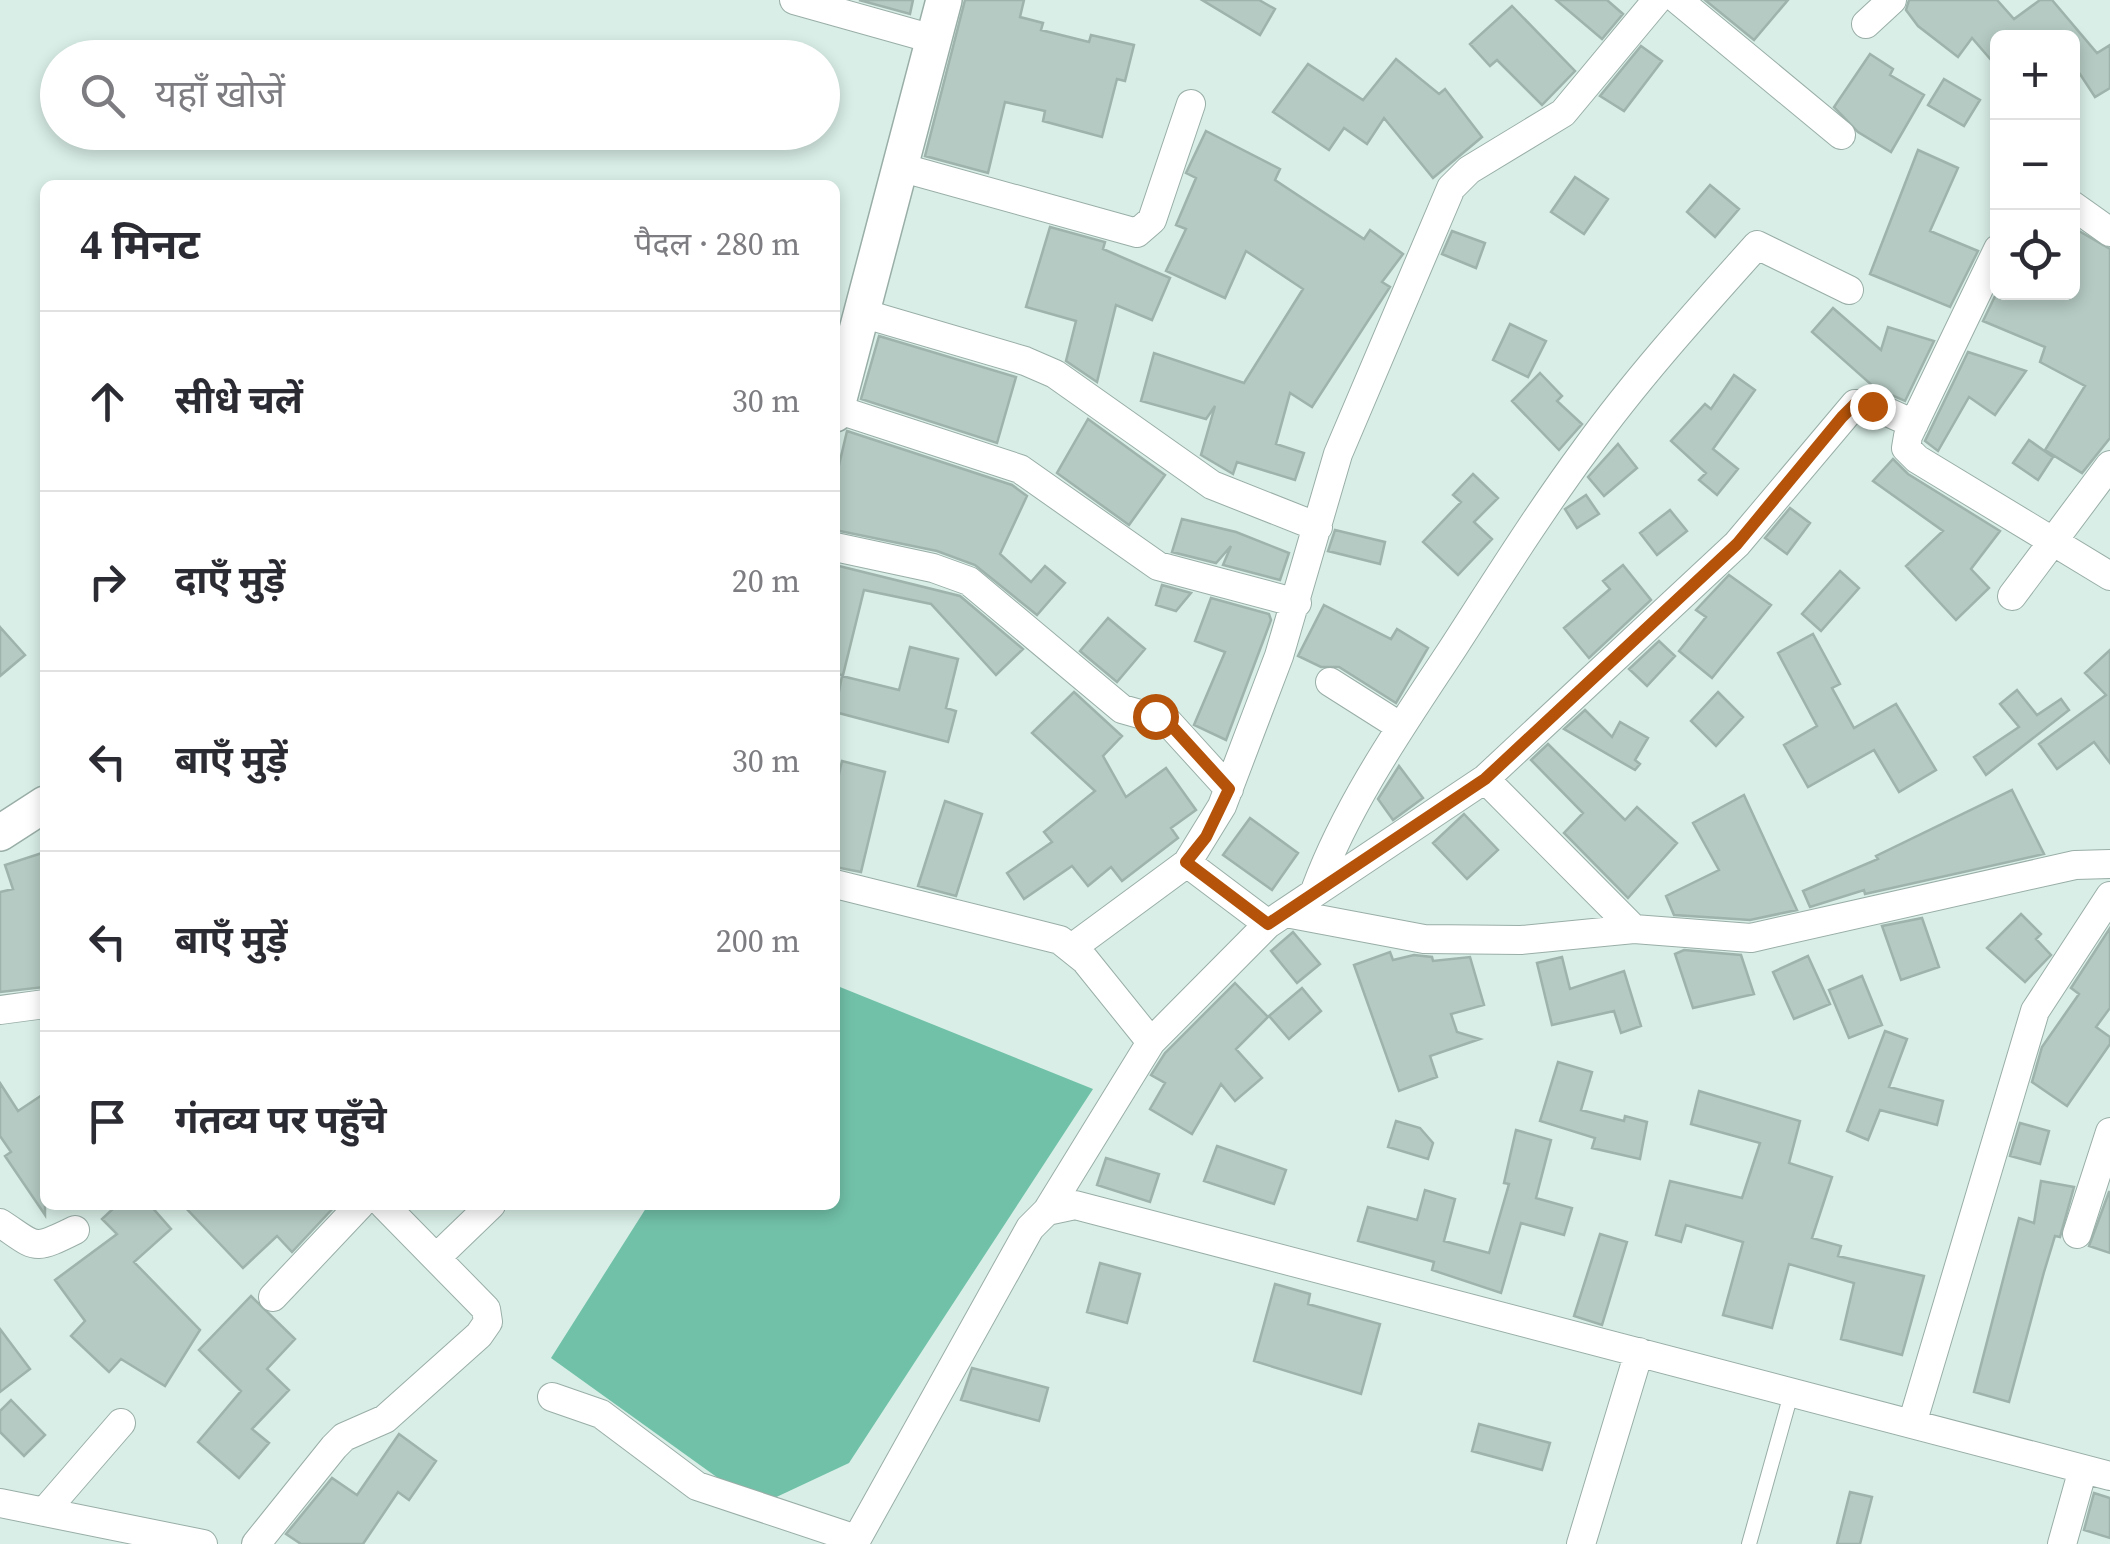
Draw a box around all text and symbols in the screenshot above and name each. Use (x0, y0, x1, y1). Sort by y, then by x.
map controls (1990, 30, 2080, 300)
button: + (1990, 30, 2080, 120)
search box (40, 40, 840, 150)
icon: search (75, 68, 130, 123)
text: यहाँ खोजें (155, 68, 285, 120)
button: − (1990, 120, 2080, 210)
button: locate (1990, 210, 2080, 300)
text: 4 मिनट (80, 215, 200, 273)
text: पैदल · 280 m (634, 222, 800, 266)
icon: ahead (80, 374, 135, 429)
text: सीधे चलें (175, 374, 303, 426)
text: 30 m (732, 379, 800, 423)
route end (1850, 384, 1896, 430)
icon: right (80, 554, 135, 609)
text: दाएँ मुड़ें (175, 554, 285, 606)
text: 20 m (732, 559, 800, 603)
route start (1133, 694, 1179, 740)
icon: left (80, 734, 135, 789)
text: बाएँ मुड़ें (175, 734, 287, 786)
text: 30 m (732, 739, 800, 783)
icon: left (80, 914, 135, 969)
text: बाएँ मुड़ें (175, 914, 287, 966)
text: 200 m (716, 919, 800, 963)
icon: arrive (80, 1094, 135, 1149)
text: गंतव्य पर पहुँचे (175, 1094, 387, 1146)

